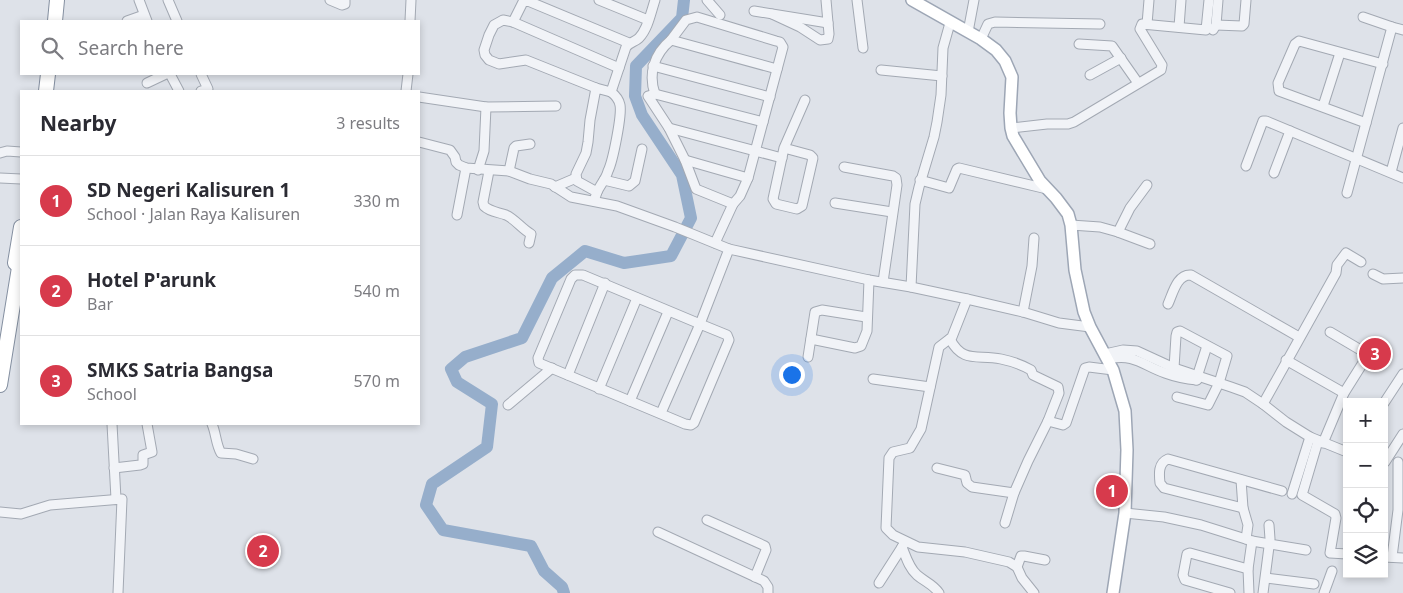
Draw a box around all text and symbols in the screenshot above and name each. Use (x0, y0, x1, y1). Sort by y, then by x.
search box (20, 20, 420, 75)
icon: search (38, 34, 66, 62)
text: Search here (78, 35, 184, 61)
text: Nearby (40, 109, 116, 137)
text: 3 results (336, 112, 400, 134)
text: SD Negeri Kalisuren 1 (87, 177, 290, 203)
text: 1 (51, 190, 61, 212)
text: 330 m (353, 190, 400, 212)
text: School · Jalan Raya Kalisuren (87, 203, 300, 225)
text: Hotel P'arunk (87, 267, 216, 293)
text: 2 (51, 280, 61, 302)
text: 540 m (353, 280, 400, 302)
text: Bar (87, 293, 113, 315)
pin: 3 (1359, 335, 1391, 373)
text: SMKS Satria Bangsa (87, 357, 273, 383)
your location (779, 362, 805, 388)
text: 3 (51, 370, 61, 392)
text: 570 m (353, 370, 400, 392)
text: School (87, 383, 137, 405)
map controls (1343, 398, 1388, 578)
button: + (1343, 398, 1388, 443)
button: − (1343, 443, 1388, 488)
pin: 1 (1096, 472, 1128, 510)
button: locate (1343, 488, 1388, 533)
pin: 2 (247, 532, 279, 570)
button: layers (1343, 533, 1388, 578)

